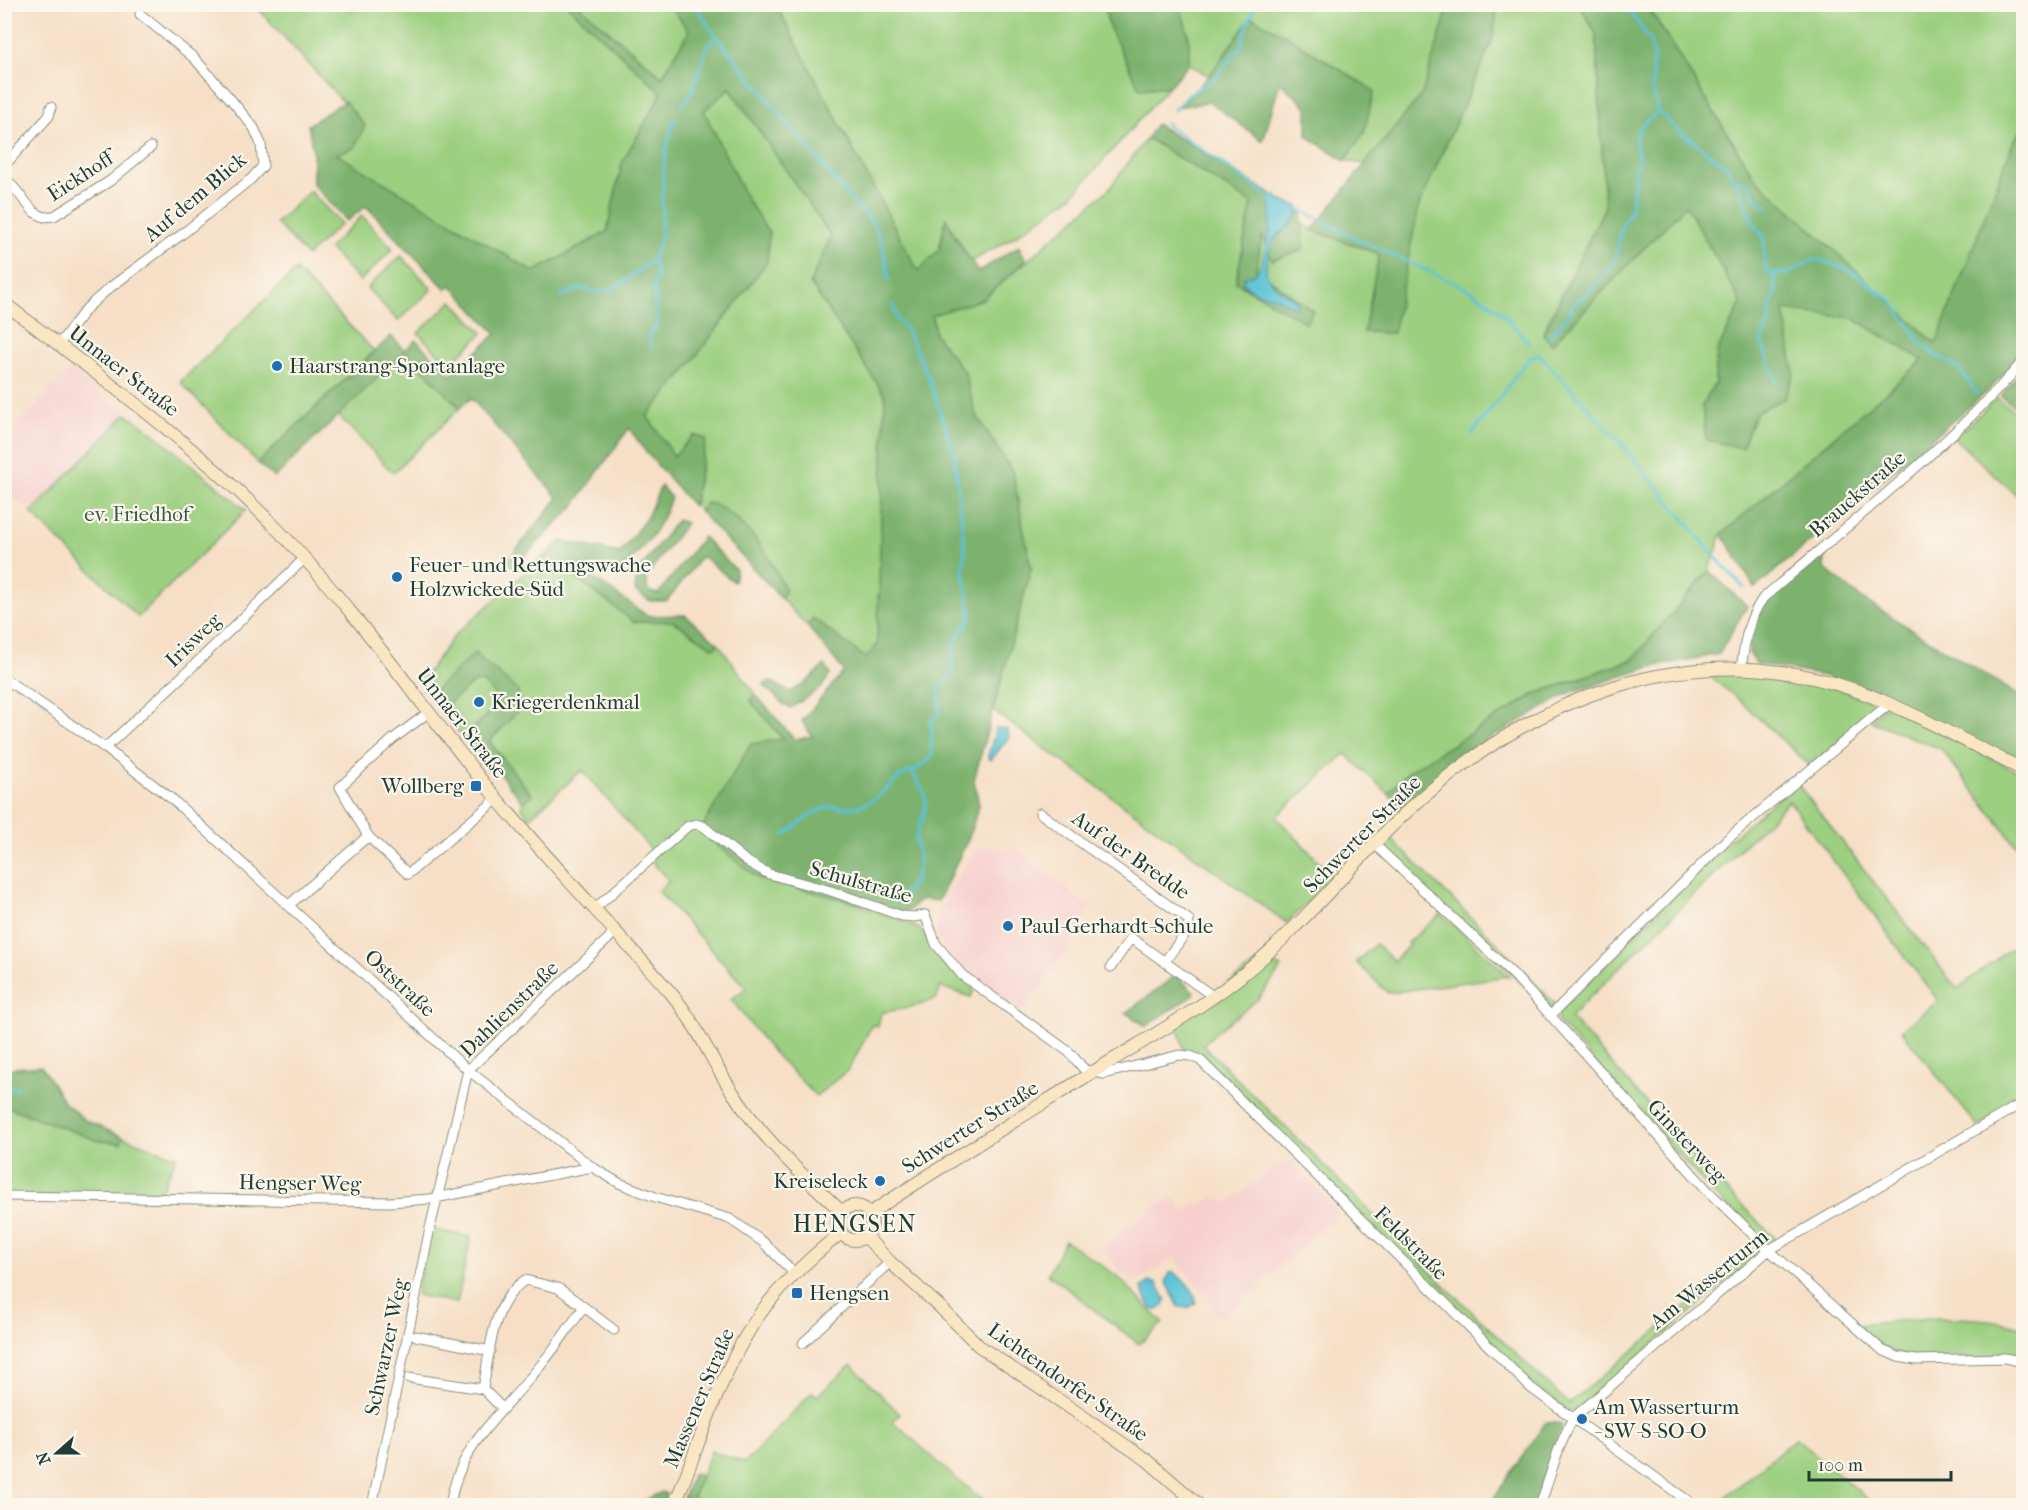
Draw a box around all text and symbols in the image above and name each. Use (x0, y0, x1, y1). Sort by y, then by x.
street label: Eickhoff (43, 143, 121, 206)
street label: Auf dem Blick (138, 147, 251, 247)
street label: Unnaer Straße (64, 321, 184, 421)
place label: Haarstrang-Sportanlage (289, 354, 505, 378)
marker: Haarstrang-Sportanlage (270, 359, 284, 373)
street label: Brauckstraße (1804, 446, 1910, 542)
park label: ev. Friedhof (84, 502, 194, 526)
place label: Feuer- und Rettungswache Holzwickede-Süd (409, 553, 651, 601)
marker: Feuer- und Rettungswache Holzwickede-Süd (390, 570, 404, 584)
street label: Irisweg (160, 607, 226, 672)
street label: Unnaer Straße (412, 663, 512, 783)
place label: Kriegerdenkmal (491, 690, 640, 714)
marker: Kriegerdenkmal (472, 695, 486, 709)
street label: Schwerter Straße (1298, 770, 1426, 898)
place label: Wollberg (380, 774, 465, 798)
marker: Wollberg (469, 779, 483, 793)
street label: Auf der Bredde (1067, 805, 1194, 904)
street label: Schulstraße (807, 856, 915, 908)
place label: Paul-Gerhardt-Schule (1020, 914, 1213, 938)
marker: Paul-Gerhardt-Schule (1001, 919, 1015, 933)
street label: Oststraße (360, 944, 440, 1022)
street label: Dahlienstraße (455, 956, 563, 1062)
street label: Schwerter Straße (897, 1075, 1043, 1179)
street label: Ginsterweg (1642, 1094, 1732, 1188)
place label: Kreiseleck (773, 1169, 868, 1193)
street label: Hengser Weg (239, 1170, 362, 1196)
marker: Kreiseleck (873, 1174, 887, 1188)
street label: Feldstraße (1369, 1201, 1453, 1285)
district label: HENGSEN (793, 1210, 917, 1238)
street label: Am Wasserturm (1644, 1224, 1773, 1335)
street label: Schwarzer Weg (360, 1276, 412, 1418)
place label: Hengsen (809, 1281, 890, 1305)
marker: Hengsen (790, 1286, 804, 1300)
street label: Lichtendorfer Straße (983, 1318, 1153, 1446)
street label: Massener Straße (659, 1324, 739, 1472)
place label: Am Wasserturm - SW-S-SO-O (1593, 1395, 1740, 1443)
marker: Am Wasserturm - SW-S-SO-O (1575, 1412, 1589, 1426)
north arrow (27, 1423, 87, 1483)
scale bar (1809, 1444, 1952, 1482)
text: N (32, 1448, 55, 1467)
text: 100 m (1818, 1455, 1863, 1476)

